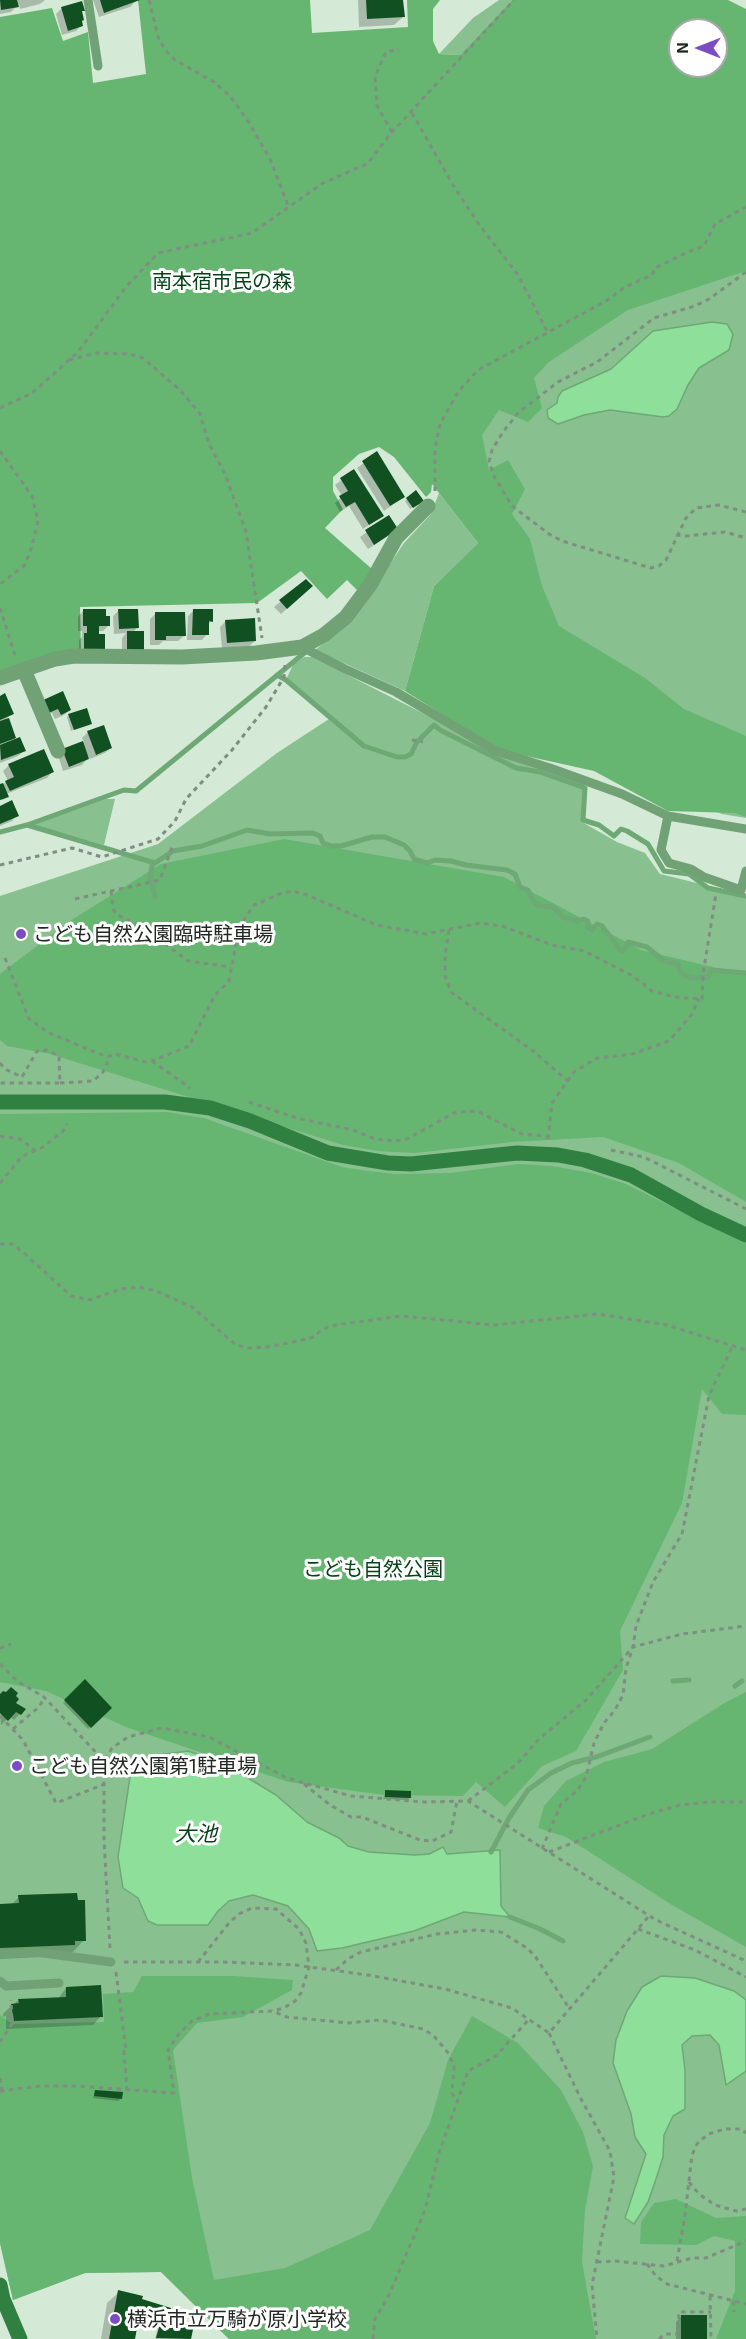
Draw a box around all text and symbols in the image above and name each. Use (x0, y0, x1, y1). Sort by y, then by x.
north arrow (668, 18, 728, 78)
text: N (672, 42, 691, 54)
park label: 南本宿市民の森 (152, 269, 292, 293)
place label: こども自然公園臨時駐車場 (33, 922, 273, 946)
marker: こども自然公園臨時駐車場 (14, 927, 28, 941)
park label: こども自然公園 (303, 1557, 443, 1581)
place label: こども自然公園第1駐車場 (29, 1754, 257, 1778)
marker: こども自然公園第1駐車場 (10, 1759, 24, 1773)
water label: 大池 (175, 1821, 217, 1847)
place label: 横浜市立万騎が原小学校 (127, 2307, 347, 2331)
marker: 横浜市立万騎が原小学校 (108, 2312, 122, 2326)

